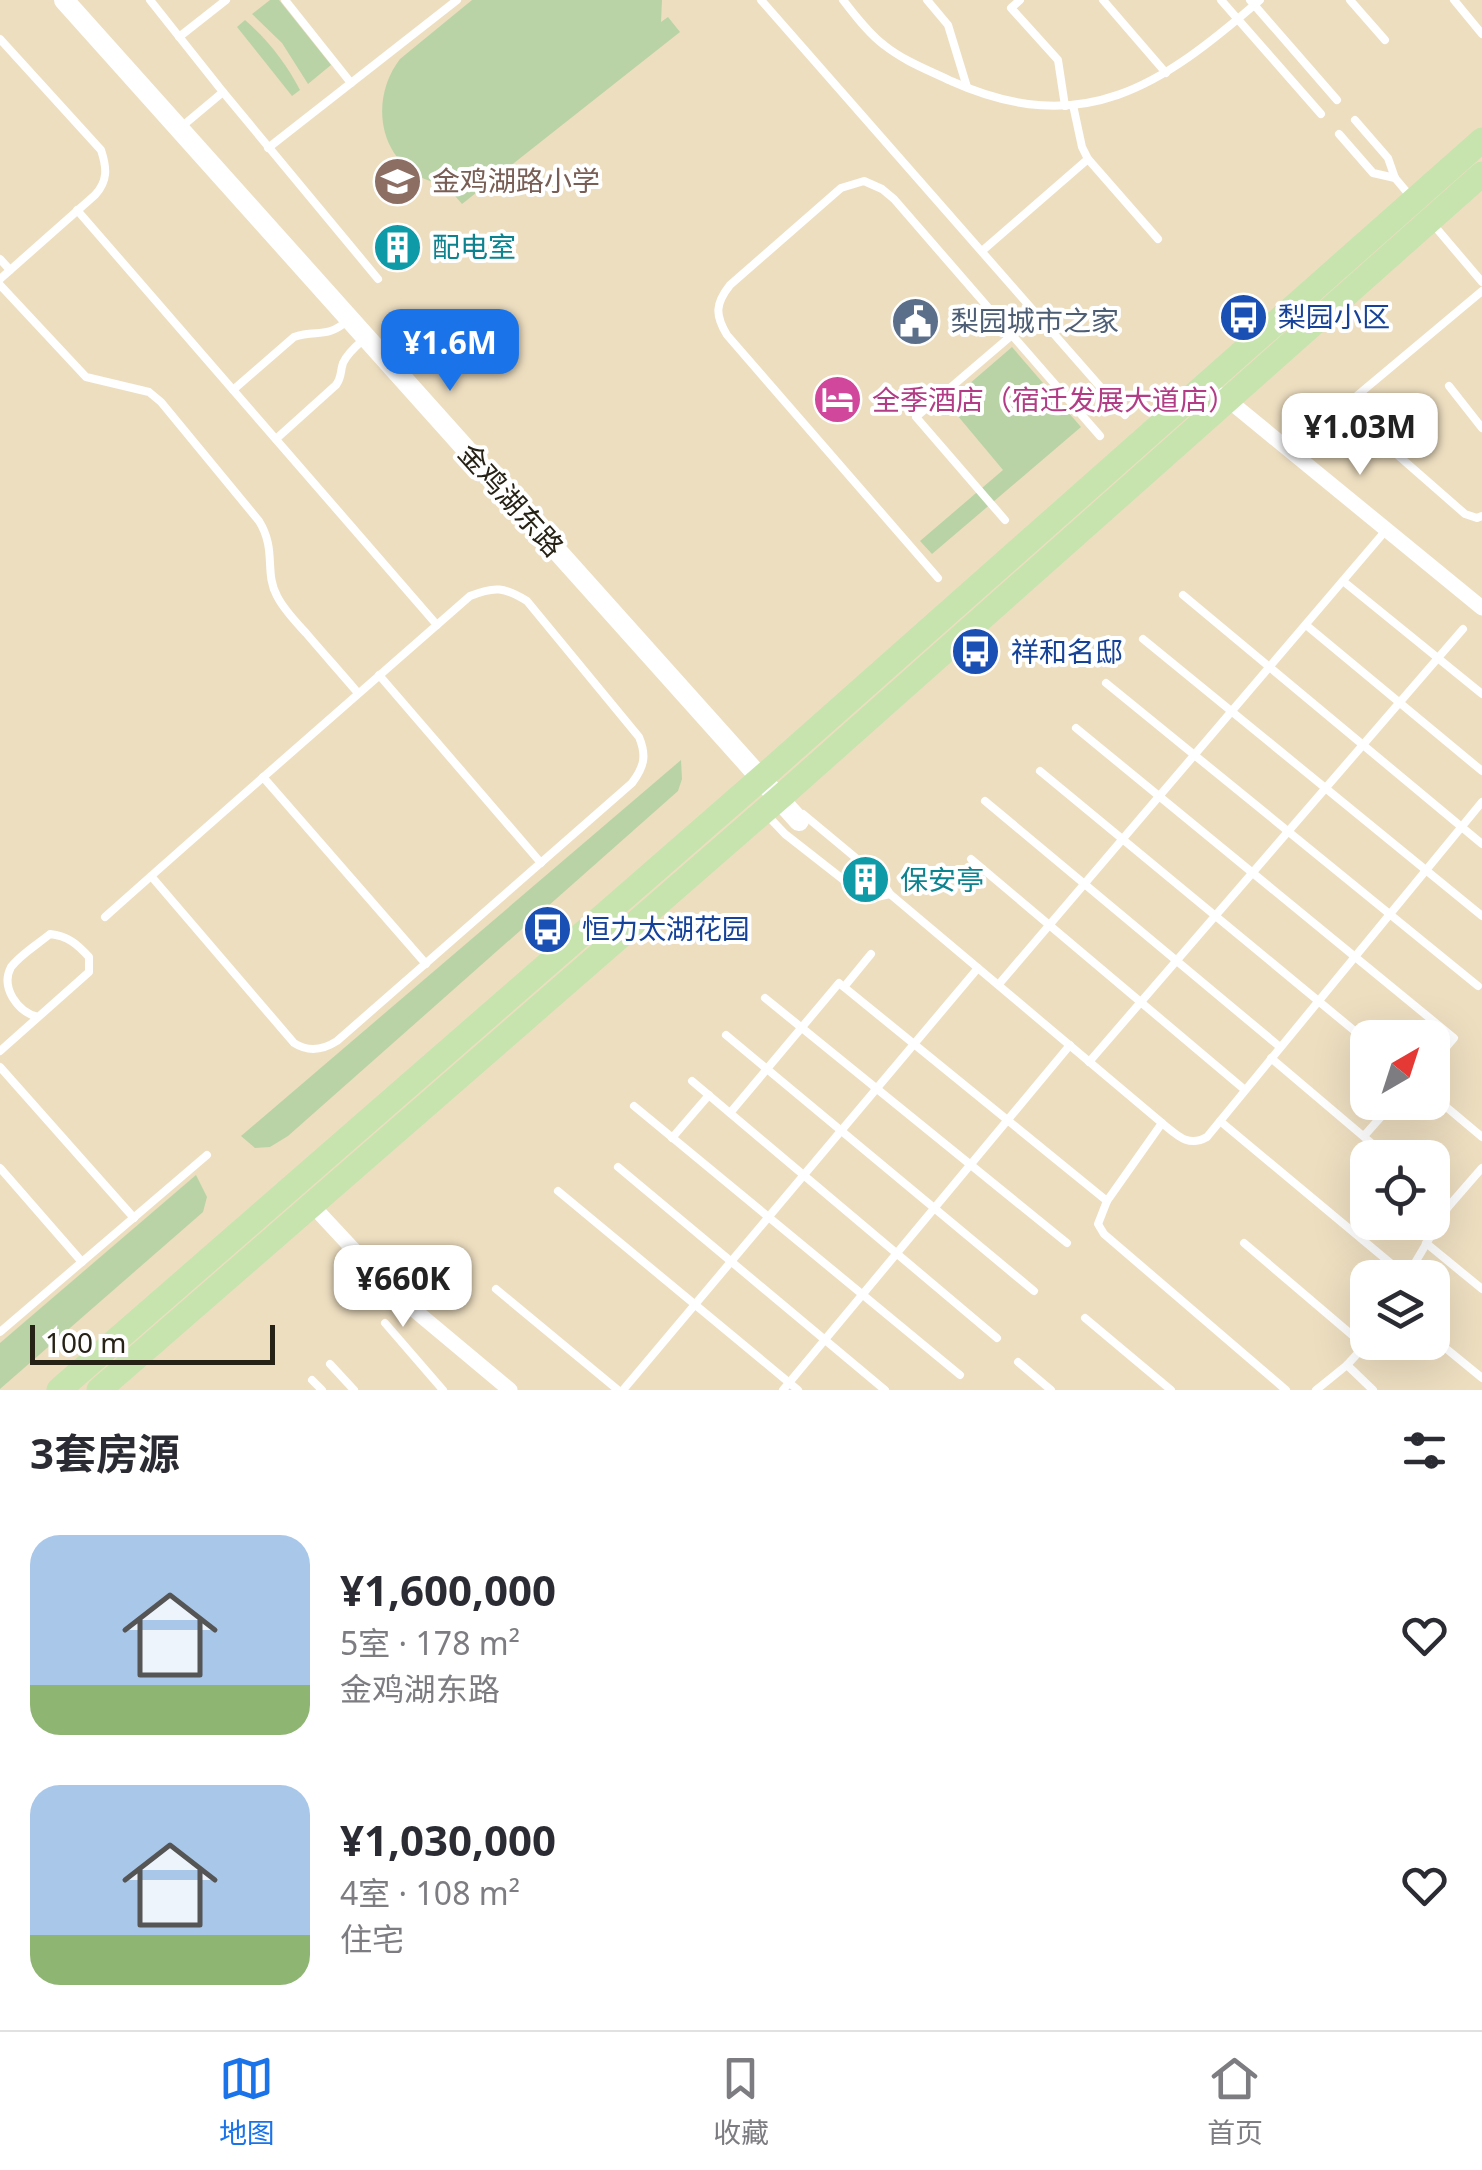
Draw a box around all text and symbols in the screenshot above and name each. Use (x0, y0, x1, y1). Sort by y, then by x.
school or university icon: 金鸡湖路小学 (371, 155, 423, 207)
place label: 金鸡湖路小学 (432, 161, 600, 199)
building icon: 配电室 (371, 221, 423, 273)
place label: 配电室 (432, 227, 516, 265)
bus stop icon: 梨园小区 (1217, 291, 1269, 343)
public building icon: 梨园城市之家 (890, 295, 942, 347)
place label: 梨园小区 (1278, 297, 1390, 335)
place label: 梨园城市之家 (951, 301, 1119, 339)
pin: ¥1.6M (380, 309, 520, 394)
text: ¥1.6M (403, 320, 497, 363)
hotel icon: 全季酒店（宿迁发展大道店） (811, 374, 863, 426)
place label: 全季酒店（宿迁发展大道店） (872, 380, 1236, 418)
pin: ¥1.03M (1279, 393, 1441, 478)
text: ¥1.03M (1304, 404, 1416, 447)
street label: 金鸡湖东路 (451, 435, 573, 564)
bus stop icon: 祥和名邸 (950, 626, 1002, 678)
place label: 祥和名邸 (1011, 632, 1123, 670)
building icon: 保安亭 (839, 854, 891, 906)
place label: 保安亭 (900, 860, 984, 898)
bus stop icon: 恒力太湖花园 (521, 903, 573, 955)
place label: 恒力太湖花园 (582, 909, 750, 947)
north arrow (1350, 1020, 1450, 1120)
map controls (1350, 1020, 1450, 1360)
button: locate (1350, 1140, 1450, 1240)
pin: ¥660K (333, 1245, 473, 1330)
text: ¥660K (356, 1256, 450, 1299)
button: layers (1350, 1260, 1450, 1360)
scale bar (30, 1320, 275, 1364)
text: 100 m (45, 1323, 127, 1361)
icon: filters (1397, 1423, 1452, 1478)
text: 3套房源 (30, 1424, 180, 1481)
text: ¥1,600,000 (340, 1561, 556, 1618)
icon: home (110, 1575, 230, 1695)
icon: heart (1397, 1608, 1452, 1663)
text: 5室 · 178 m² (340, 1621, 520, 1664)
text: 金鸡湖东路 (340, 1667, 500, 1710)
text: ¥1,030,000 (340, 1811, 556, 1868)
icon: home (110, 1825, 230, 1945)
icon: heart (1397, 1858, 1452, 1913)
text: 4室 · 108 m² (340, 1871, 520, 1914)
text: 住宅 (340, 1917, 404, 1960)
tab: 地图 (219, 2051, 275, 2151)
tab: 收藏 (713, 2051, 769, 2151)
tab: 首页 (1207, 2051, 1263, 2151)

